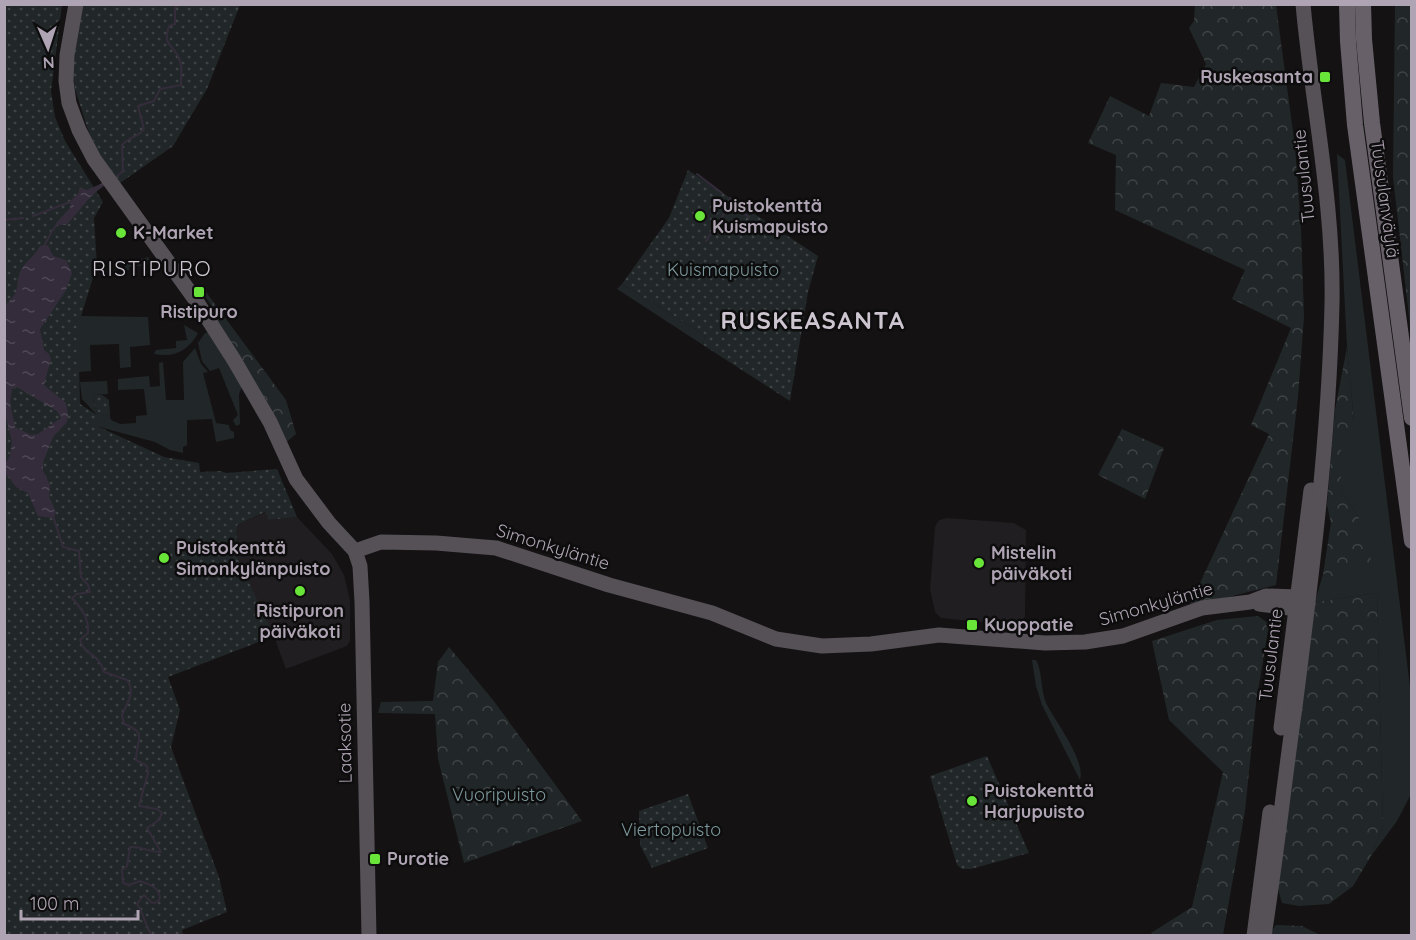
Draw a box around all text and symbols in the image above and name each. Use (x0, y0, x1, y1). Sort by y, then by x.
north arrow (18, 18, 78, 78)
text: N (42, 53, 55, 73)
place label: Ruskeasanta (1200, 65, 1313, 88)
marker: Ruskeasanta (1318, 70, 1332, 84)
street label: Tuusulantie (1287, 128, 1320, 224)
street label: Tuusulanväylä (1366, 138, 1405, 259)
place label: Puistokenttä Kuismapuisto (712, 194, 828, 238)
marker: Puistokenttä Kuismapuisto (693, 209, 707, 223)
place label: K-Market (133, 221, 214, 244)
marker: K-Market (114, 226, 128, 240)
district label: RISTIPURO (92, 255, 212, 281)
park label: Kuismapuisto (667, 258, 779, 281)
marker: Ristipuro (192, 285, 206, 299)
place label: Ristipuro (160, 300, 238, 323)
district label: RUSKEASANTA (720, 305, 906, 335)
street label: Simonkyläntie (494, 518, 612, 575)
place label: Puistokenttä Simonkylänpuisto (176, 536, 331, 580)
place label: Mistelin päiväkoti (991, 541, 1072, 585)
marker: Puistokenttä Simonkylänpuisto (157, 551, 171, 565)
marker: Mistelin päiväkoti (972, 556, 986, 570)
street label: Simonkyläntie (1096, 576, 1215, 631)
marker: Ristipuron päiväkoti (293, 584, 307, 598)
place label: Ristipuron päiväkoti (256, 599, 344, 643)
street label: Tuusulantie (1253, 607, 1288, 703)
place label: Kuoppatie (984, 613, 1074, 636)
marker: Kuoppatie (965, 618, 979, 632)
street label: Laaksotie (332, 703, 357, 783)
place label: Puistokenttä Harjupuisto (984, 779, 1094, 823)
park label: Vuoripuisto (452, 783, 546, 806)
marker: Puistokenttä Harjupuisto (965, 794, 979, 808)
park label: Viertopuisto (621, 818, 721, 841)
place label: Purotie (387, 847, 449, 870)
marker: Purotie (368, 852, 382, 866)
scale bar (21, 883, 138, 921)
text: 100 m (30, 892, 79, 915)

